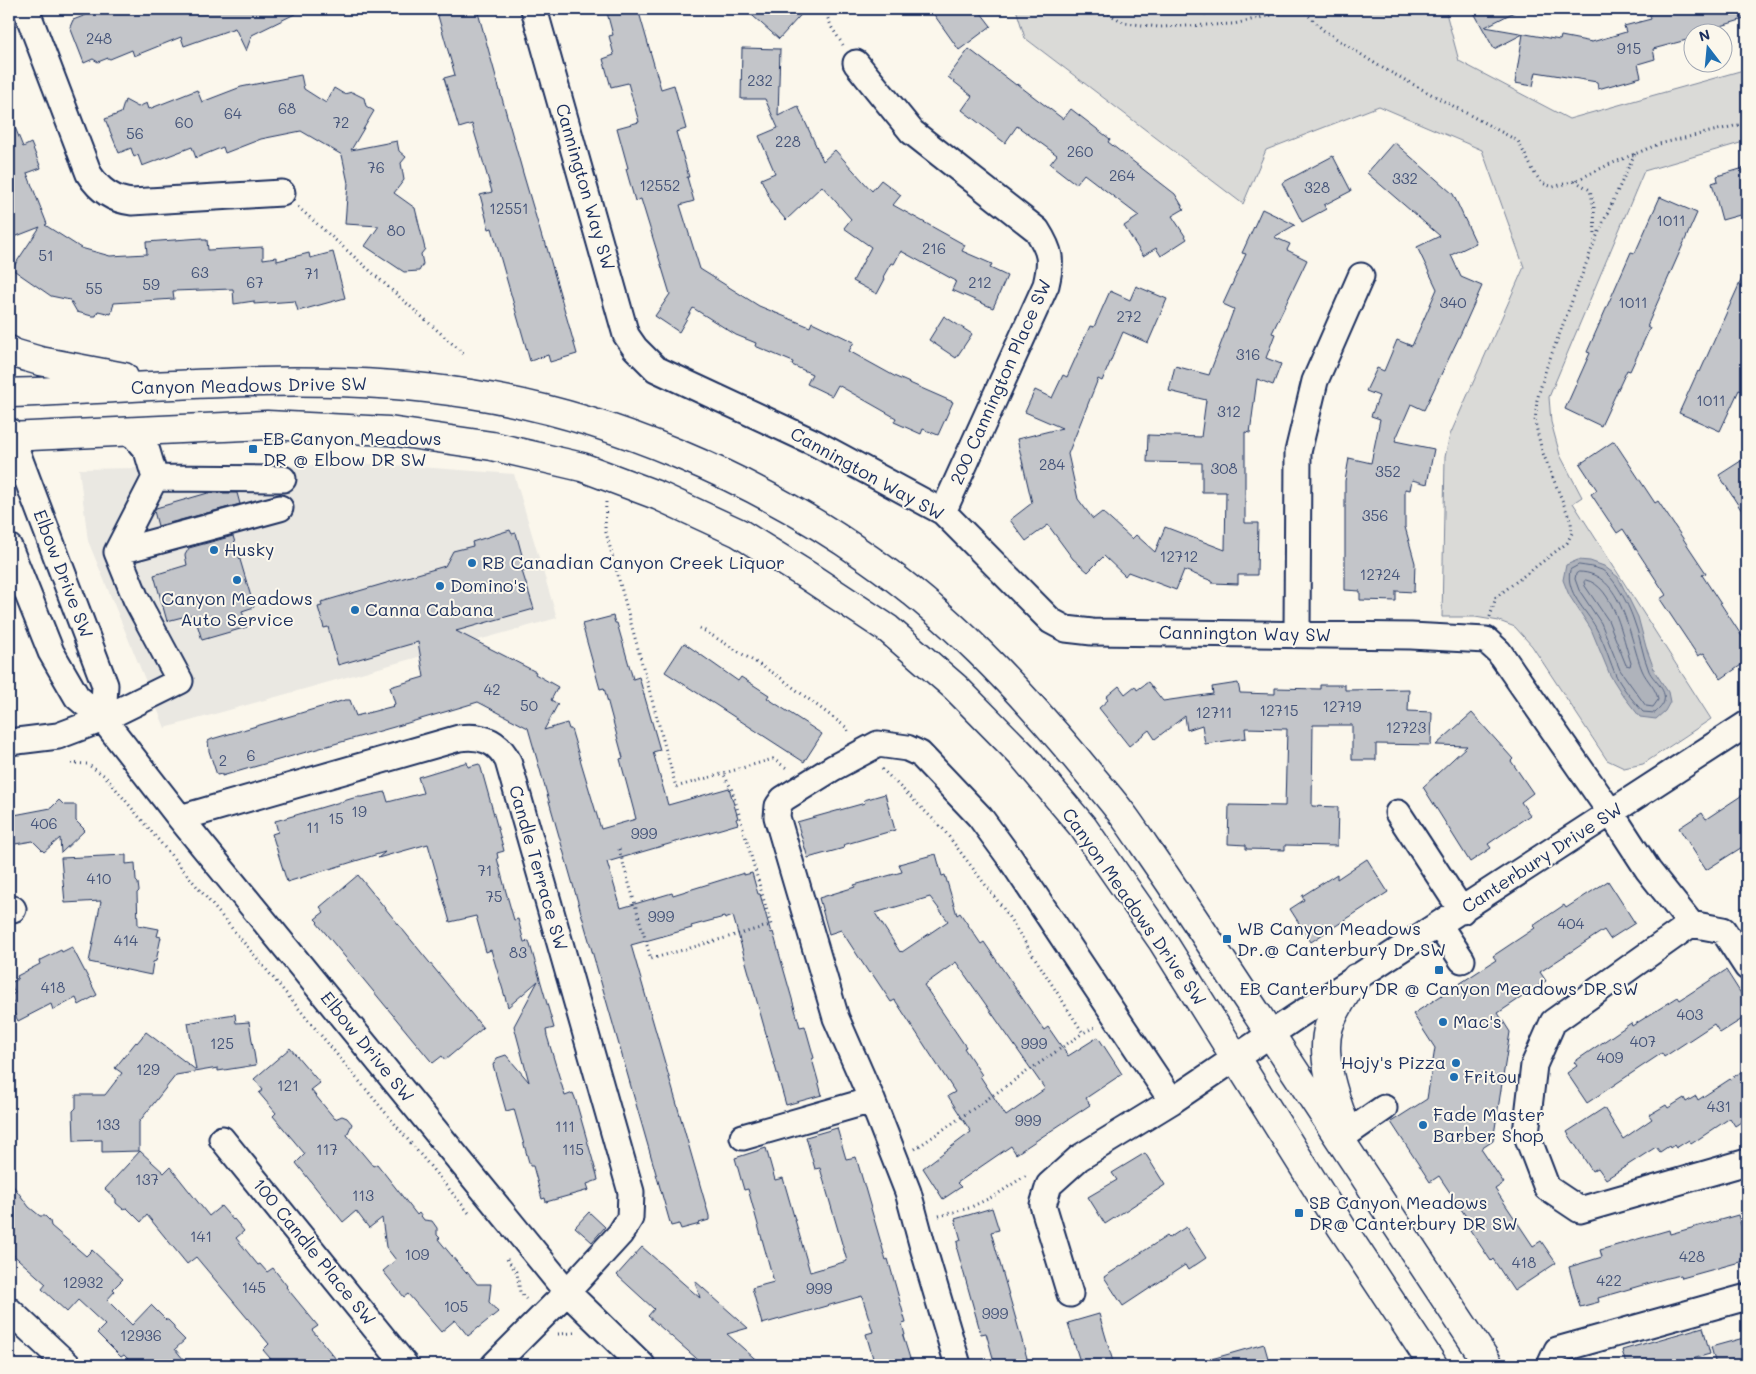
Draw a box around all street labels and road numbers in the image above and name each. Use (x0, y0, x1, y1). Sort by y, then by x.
street label: Cannington Way SW (551, 101, 621, 273)
street label: 200 Cannington Place SW (944, 275, 1056, 488)
street label: Canyon Meadows Drive SW (131, 371, 367, 399)
street label: Cannington Way SW (786, 421, 949, 525)
street label: Elbow Drive SW (28, 506, 100, 641)
street label: Cannington Way SW (1159, 619, 1331, 647)
street label: Candle Terrace SW (504, 782, 574, 953)
street label: Canterbury Drive SW (1457, 796, 1626, 918)
street label: Canyon Meadows Drive SW (1057, 803, 1212, 1010)
street label: Elbow Drive SW (316, 986, 420, 1107)
street label: 100 Candle Place SW (248, 1173, 382, 1330)

